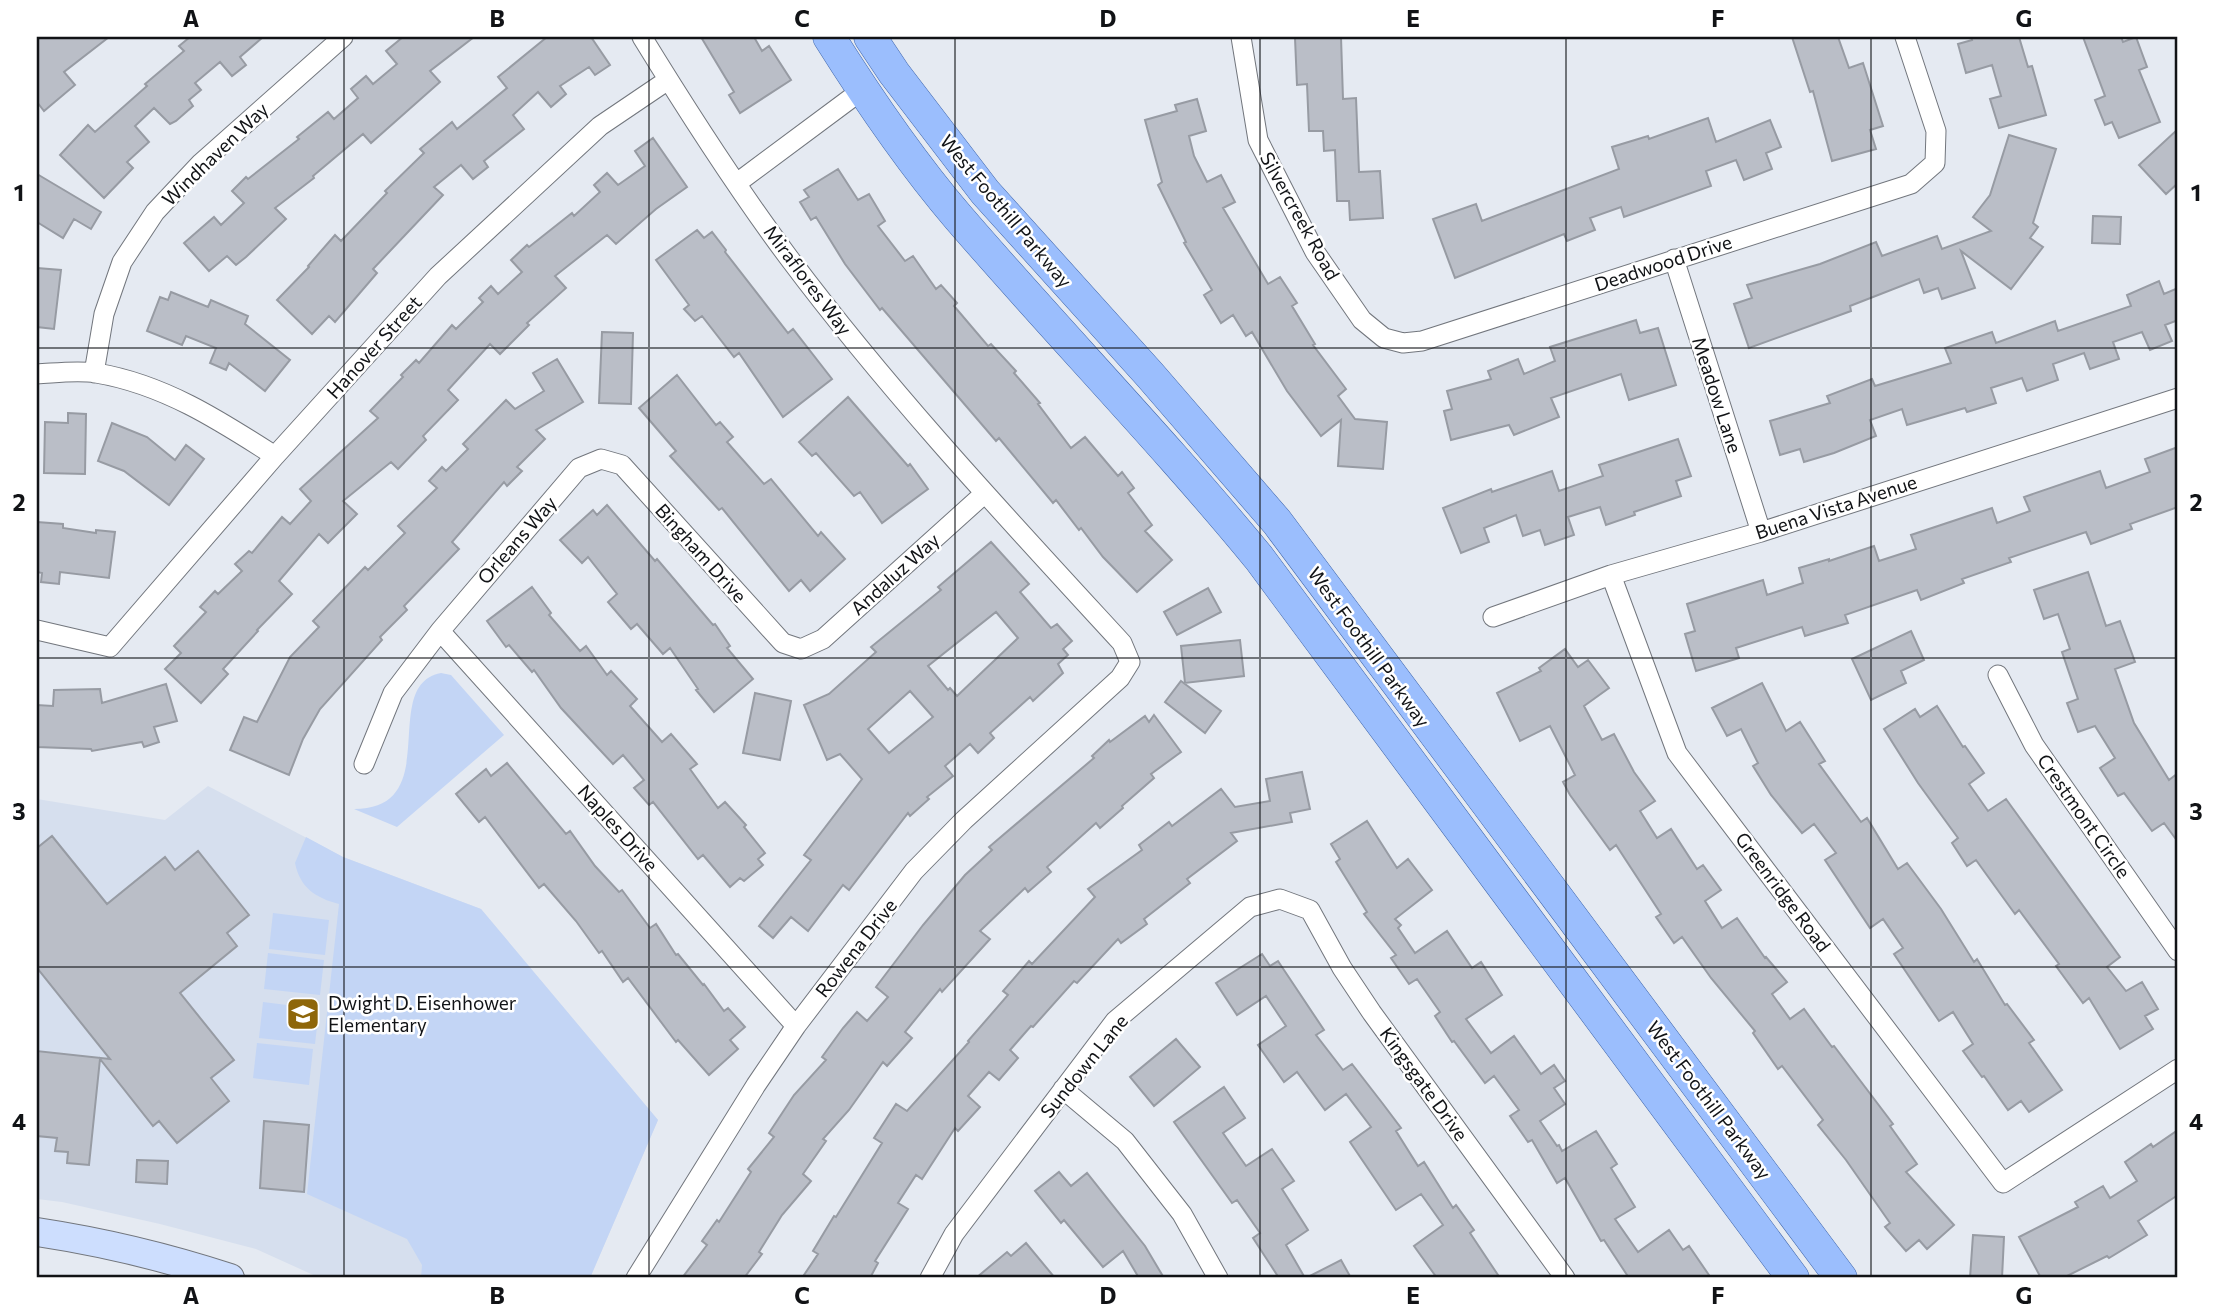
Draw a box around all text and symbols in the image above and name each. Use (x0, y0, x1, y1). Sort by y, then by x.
text: A (183, 4, 200, 32)
text: B (489, 4, 505, 32)
text: C (794, 4, 810, 32)
text: D (1100, 4, 1117, 32)
text: E (1406, 4, 1420, 32)
text: F (1711, 4, 1725, 32)
text: G (2016, 4, 2032, 32)
street label: Windhaven Way (157, 97, 273, 210)
street label: West Foothill Parkway (936, 130, 1077, 292)
street label: Silvercreek Road (1256, 148, 1345, 284)
text: 1 (14, 178, 24, 206)
text: 1 (2191, 178, 2201, 206)
street label: Miraflores Way (760, 220, 857, 339)
street label: Deadwood Drive (1591, 229, 1734, 296)
street label: Hanover Street (321, 290, 426, 403)
street label: Meadow Lane (1688, 334, 1747, 456)
street label: Buena Vista Avenue (1752, 470, 1920, 544)
text: 2 (12, 488, 26, 516)
text: 2 (2189, 488, 2203, 516)
street label: Orleans Way (472, 491, 561, 588)
street label: Bingham Drive (651, 498, 752, 607)
street label: Andaluz Way (846, 528, 944, 619)
street label: West Foothill Parkway (1304, 562, 1435, 731)
street label: Crestmont Circle (2033, 749, 2136, 882)
street label: Naples Drive (574, 780, 663, 876)
text: 3 (12, 797, 26, 825)
text: 3 (2189, 797, 2203, 825)
street label: Greenridge Road (1731, 827, 1836, 956)
street label: Rowena Drive (810, 894, 901, 1001)
place label: Dwight D. Eisenhower Elementary (328, 991, 517, 1036)
school or university icon: Dwight D. Eisenhower Elementary (284, 995, 322, 1033)
street label: Sundown Lane (1035, 1009, 1132, 1122)
street label: West Foothill Parkway (1642, 1016, 1777, 1184)
street label: Kingsgate Drive (1375, 1022, 1473, 1145)
text: 4 (12, 1107, 26, 1135)
text: 4 (2189, 1107, 2203, 1135)
text: A (183, 1281, 200, 1309)
text: B (489, 1281, 505, 1309)
text: C (794, 1281, 810, 1309)
text: D (1100, 1281, 1117, 1309)
text: E (1406, 1281, 1420, 1309)
text: F (1711, 1281, 1725, 1309)
text: G (2016, 1281, 2032, 1309)

